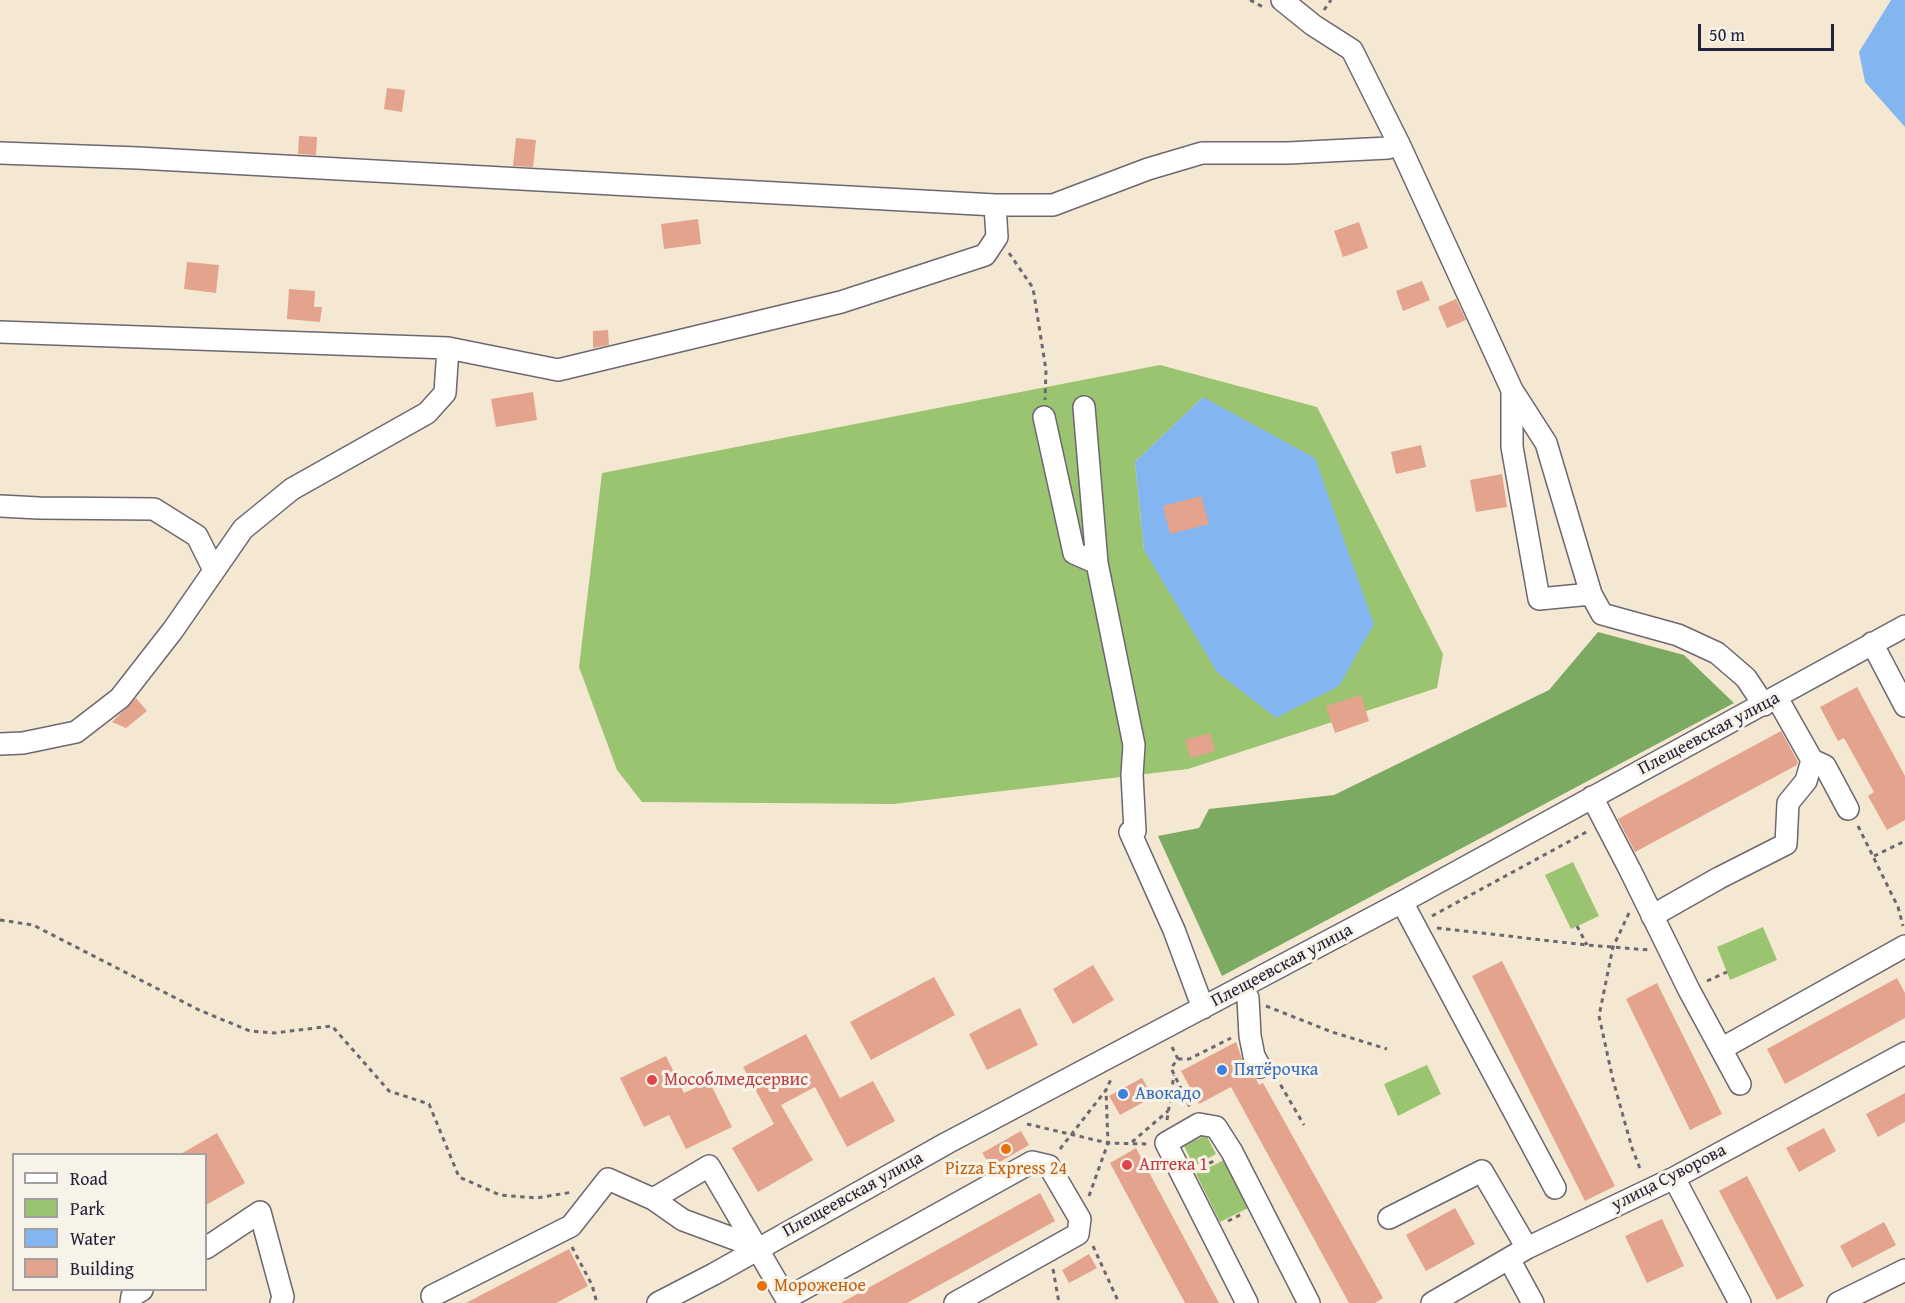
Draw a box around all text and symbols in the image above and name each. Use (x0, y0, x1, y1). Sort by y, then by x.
scale bar (1701, 12, 1838, 50)
text: 50 m (1709, 21, 1745, 48)
street label: Плещеевская улица (1635, 688, 1783, 780)
street label: Плещеевская улица (1208, 920, 1356, 1012)
place label: Пятёрочка (1234, 1059, 1318, 1081)
marker: Пятёрочка (1215, 1063, 1229, 1077)
place label: Мособлмедсервис (664, 1069, 808, 1091)
marker: Мособлмедсервис (645, 1073, 659, 1087)
place label: Авокадо (1135, 1083, 1201, 1105)
marker: Авокадо (1116, 1087, 1130, 1101)
street label: улица Суворова (1608, 1140, 1730, 1216)
marker: Pizza Express 24 (999, 1142, 1013, 1156)
street label: Плещеевская улица (779, 1147, 927, 1243)
legend (12, 1153, 207, 1291)
place label: Аптека 1 (1139, 1154, 1208, 1176)
place label: Pizza Express 24 (945, 1158, 1067, 1180)
marker: Аптека 1 (1120, 1158, 1134, 1172)
text: Road (70, 1165, 108, 1192)
text: Park (70, 1195, 105, 1222)
text: Water (70, 1225, 115, 1252)
text: Building (70, 1255, 134, 1282)
place label: Мороженое (774, 1275, 866, 1297)
marker: Мороженое (755, 1279, 769, 1293)

